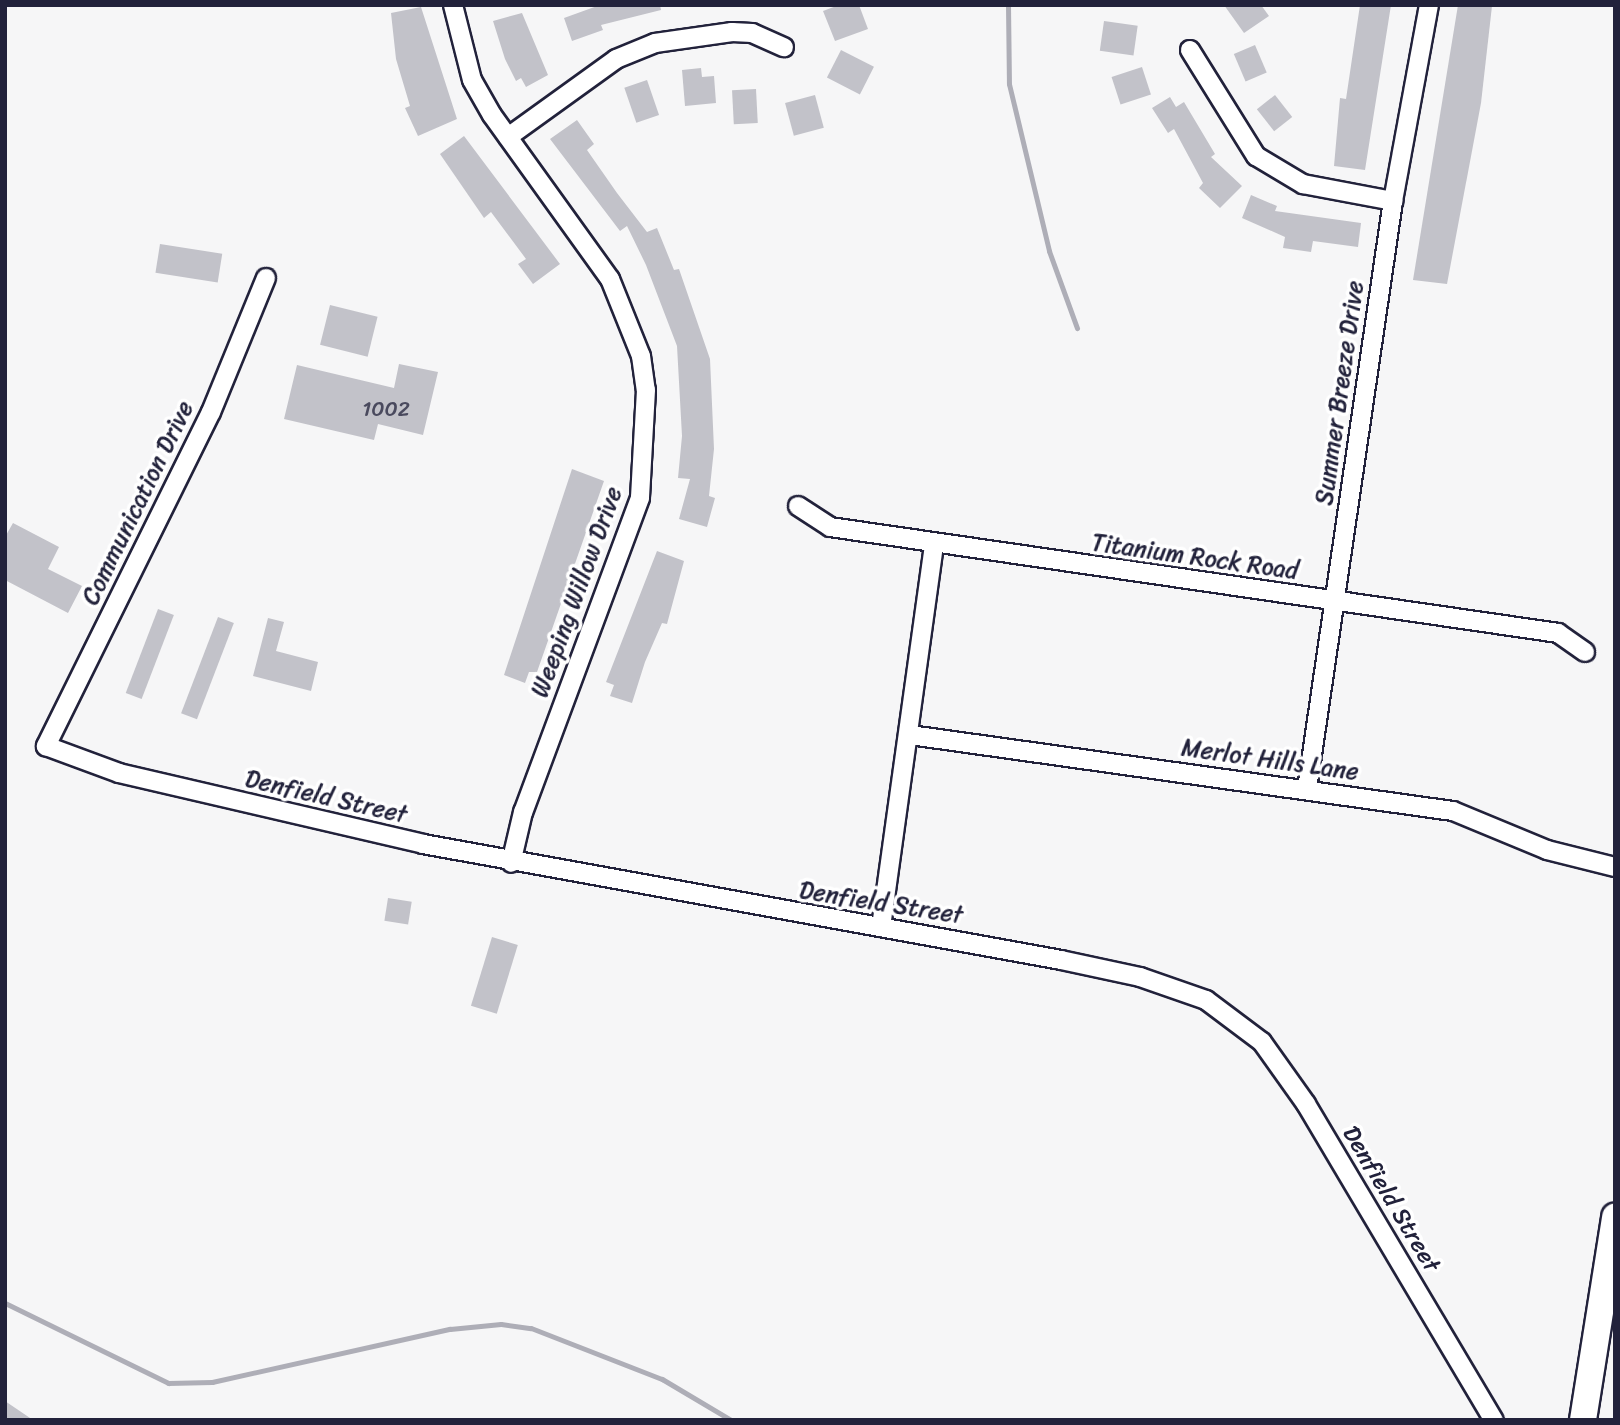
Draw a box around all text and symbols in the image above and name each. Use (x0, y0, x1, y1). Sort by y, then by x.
street label: Summer Breeze Drive (1310, 279, 1370, 507)
street label: Communication Drive (76, 396, 200, 610)
house number: 1002 (362, 396, 410, 422)
street label: Weeping Willow Drive (526, 483, 628, 701)
street label: Titanium Rock Road (1090, 528, 1300, 586)
street label: Merlot Hills Lane (1180, 733, 1360, 787)
street label: Denfield Street (242, 764, 410, 830)
street label: Denfield Street (797, 876, 965, 930)
street label: Denfield Street (1336, 1121, 1446, 1277)

